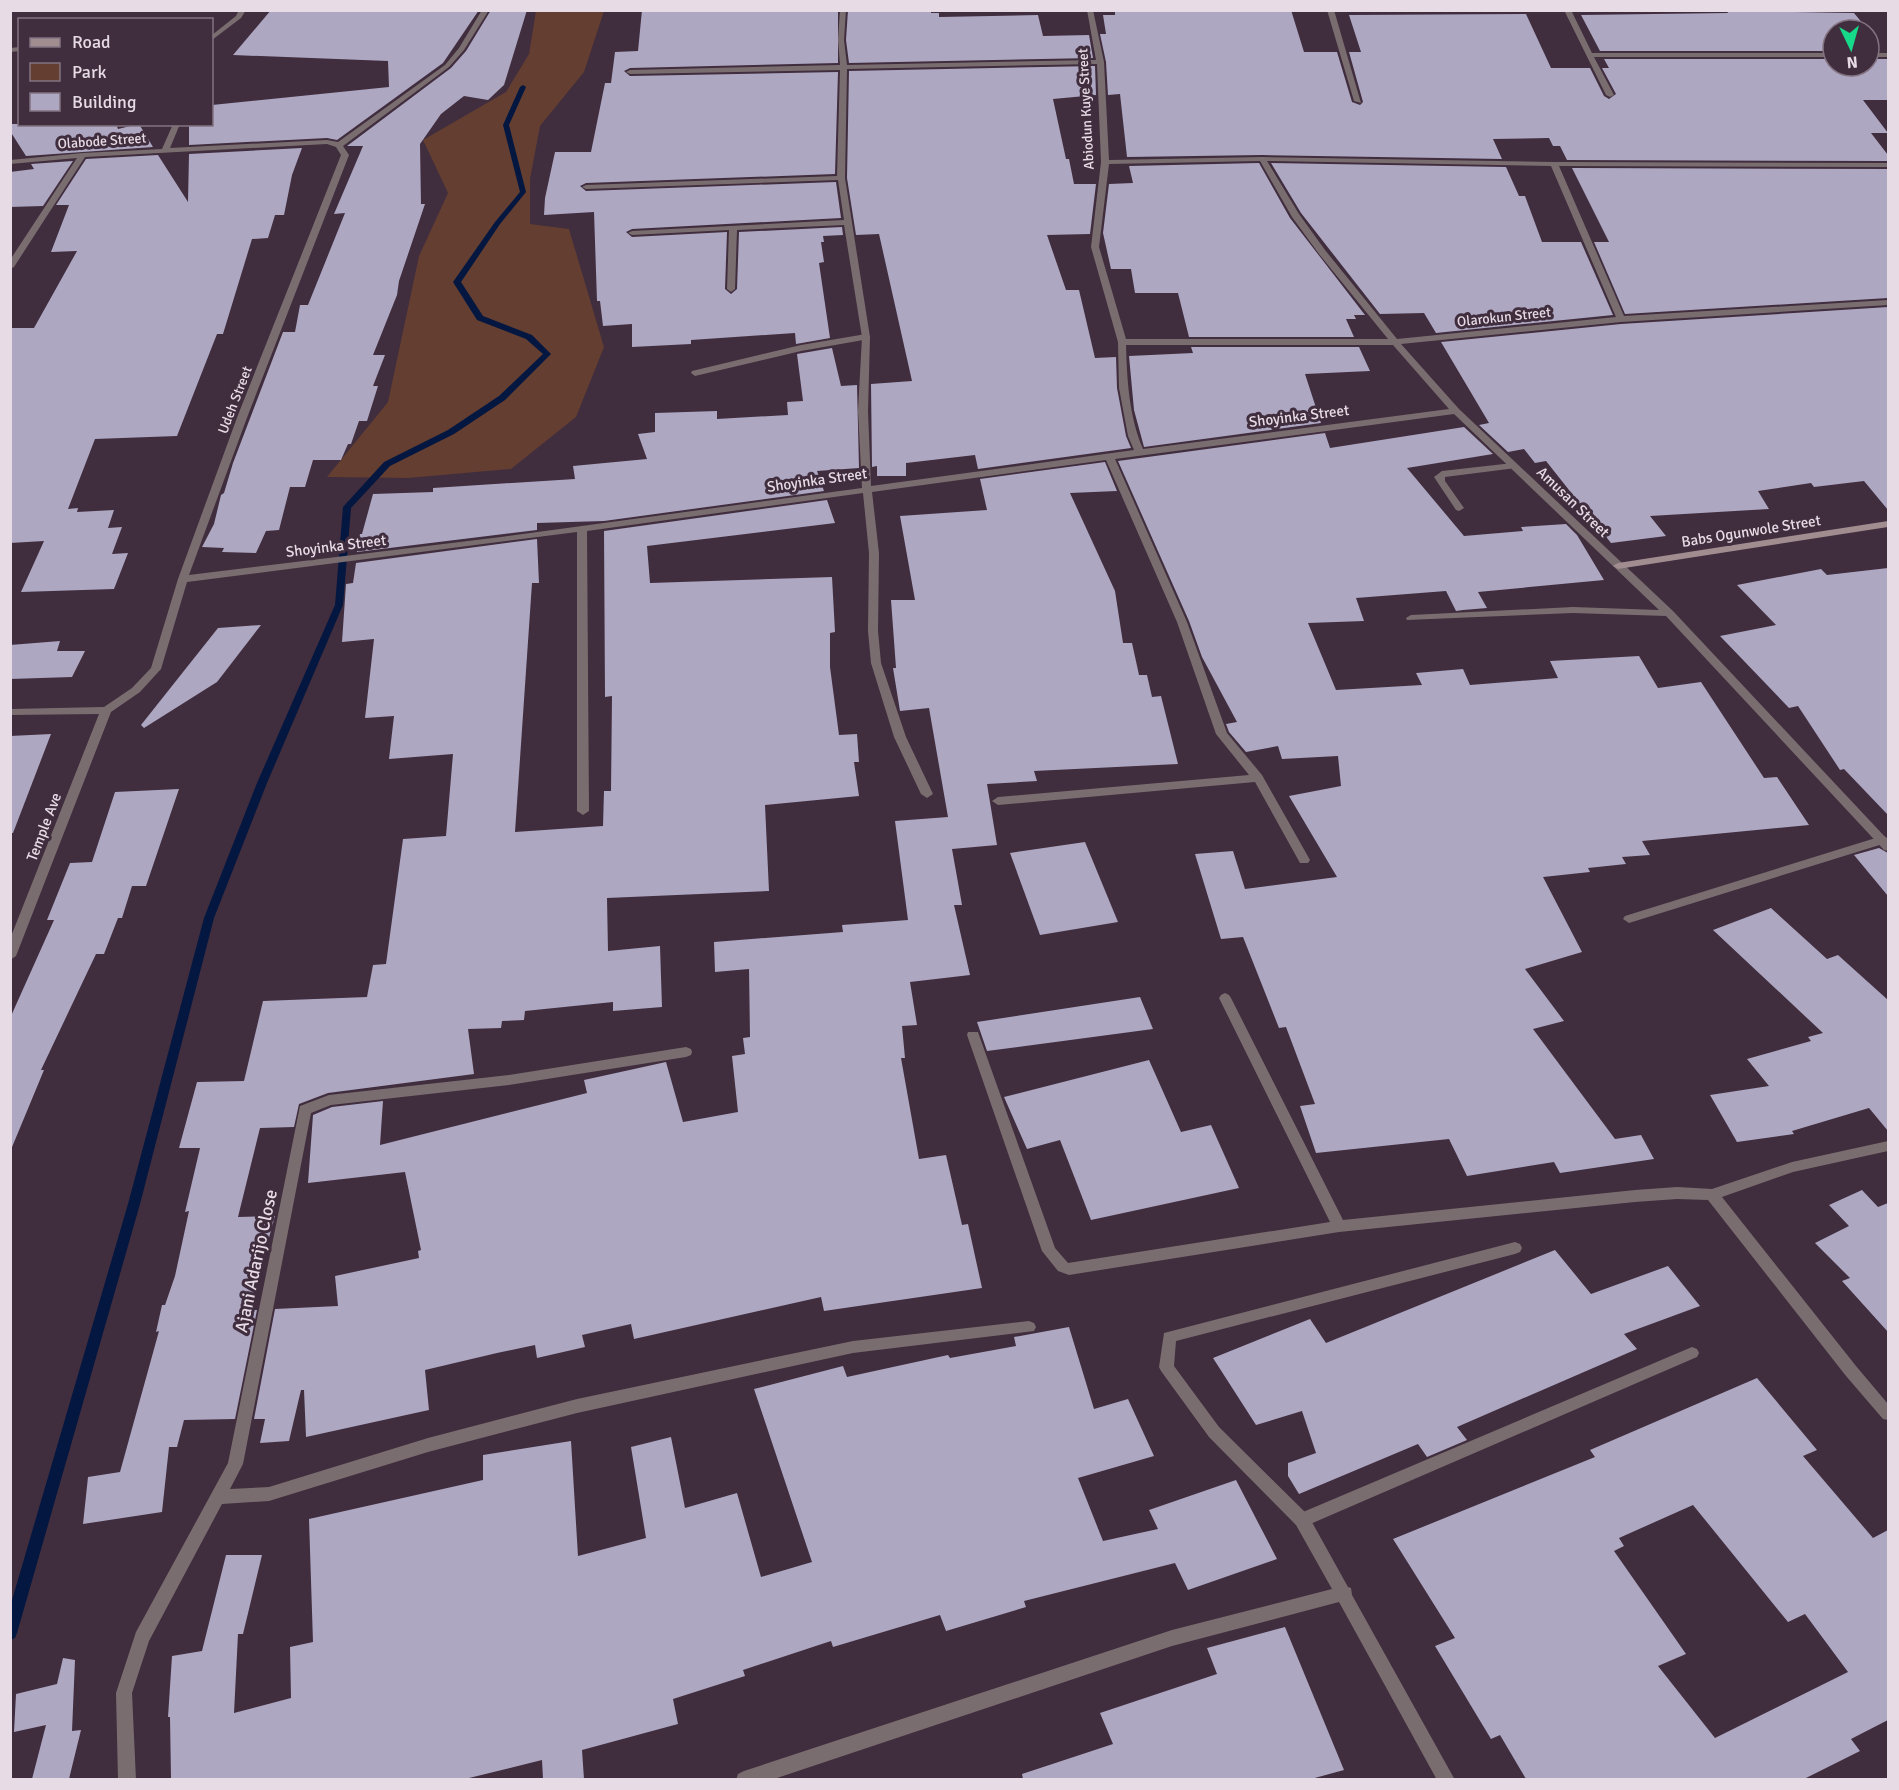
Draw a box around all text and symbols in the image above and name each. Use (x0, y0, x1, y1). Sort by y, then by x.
legend (18, 18, 213, 126)
north arrow (1821, 18, 1881, 78)
text: Road (72, 31, 111, 53)
street label: Abiodun Kuye Street (1074, 48, 1098, 170)
text: N (1846, 51, 1859, 72)
text: Park (72, 61, 107, 83)
text: Building (72, 91, 136, 113)
street label: Olabode Street (57, 129, 147, 153)
street label: Olarokun Street (1456, 304, 1552, 330)
street label: Udeh Street (214, 364, 256, 436)
street label: Shoyinka Street (1248, 401, 1350, 431)
street label: Amusan Street (1533, 463, 1613, 541)
street label: Shoyinka Street (766, 464, 868, 496)
street label: Babs Ogunwole Street (1680, 511, 1822, 551)
street label: Shoyinka Street (285, 531, 387, 561)
street label: Temple Ave (23, 790, 65, 864)
street label: Ajani Adarijo Close (230, 1187, 282, 1335)

